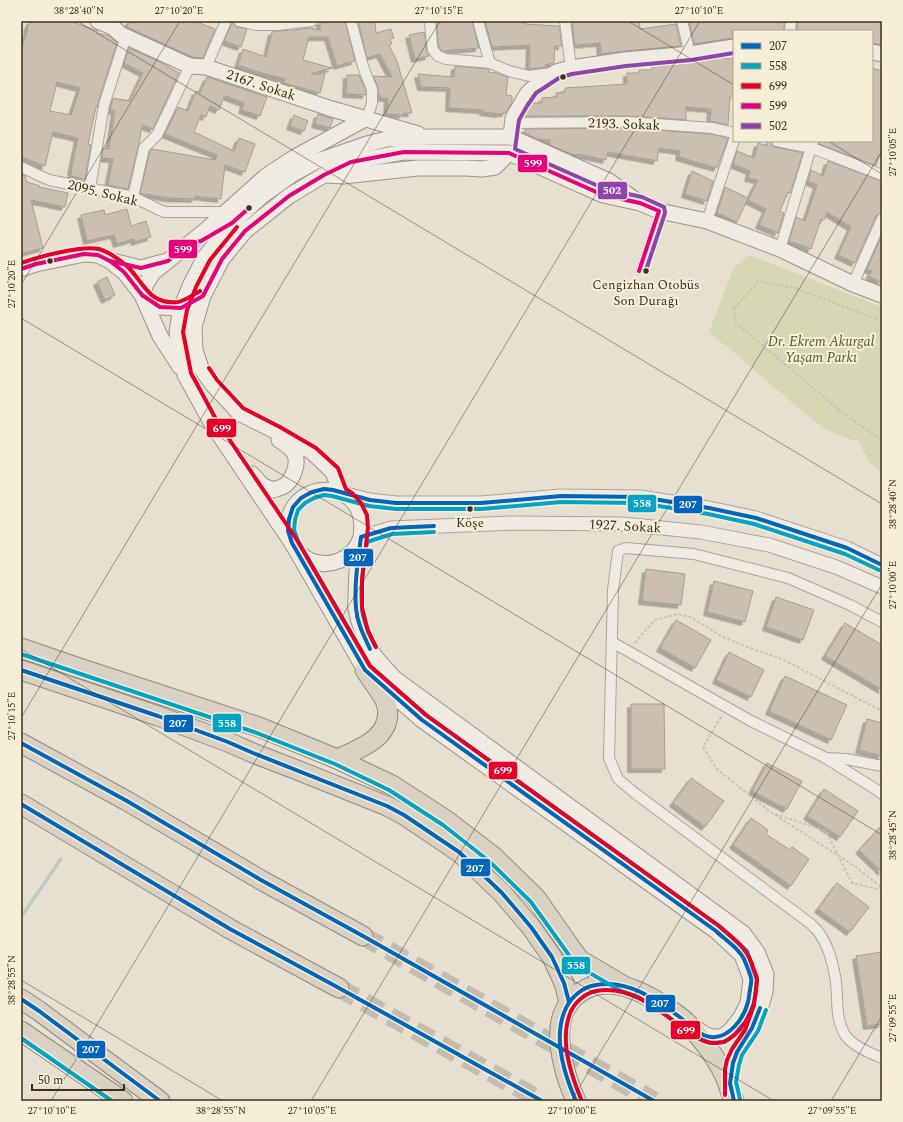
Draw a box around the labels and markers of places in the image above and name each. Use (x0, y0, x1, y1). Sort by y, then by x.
unlabelled marker (558, 72, 568, 82)
unlabelled marker (244, 203, 254, 213)
unlabelled marker (45, 256, 55, 266)
marker: Cengizhan Otobüs Son Durağı (641, 266, 651, 276)
place label: Cengizhan Otobüs Son Durağı (592, 275, 700, 311)
marker: Köşe (465, 504, 475, 514)
place label: Köşe (456, 513, 484, 533)

